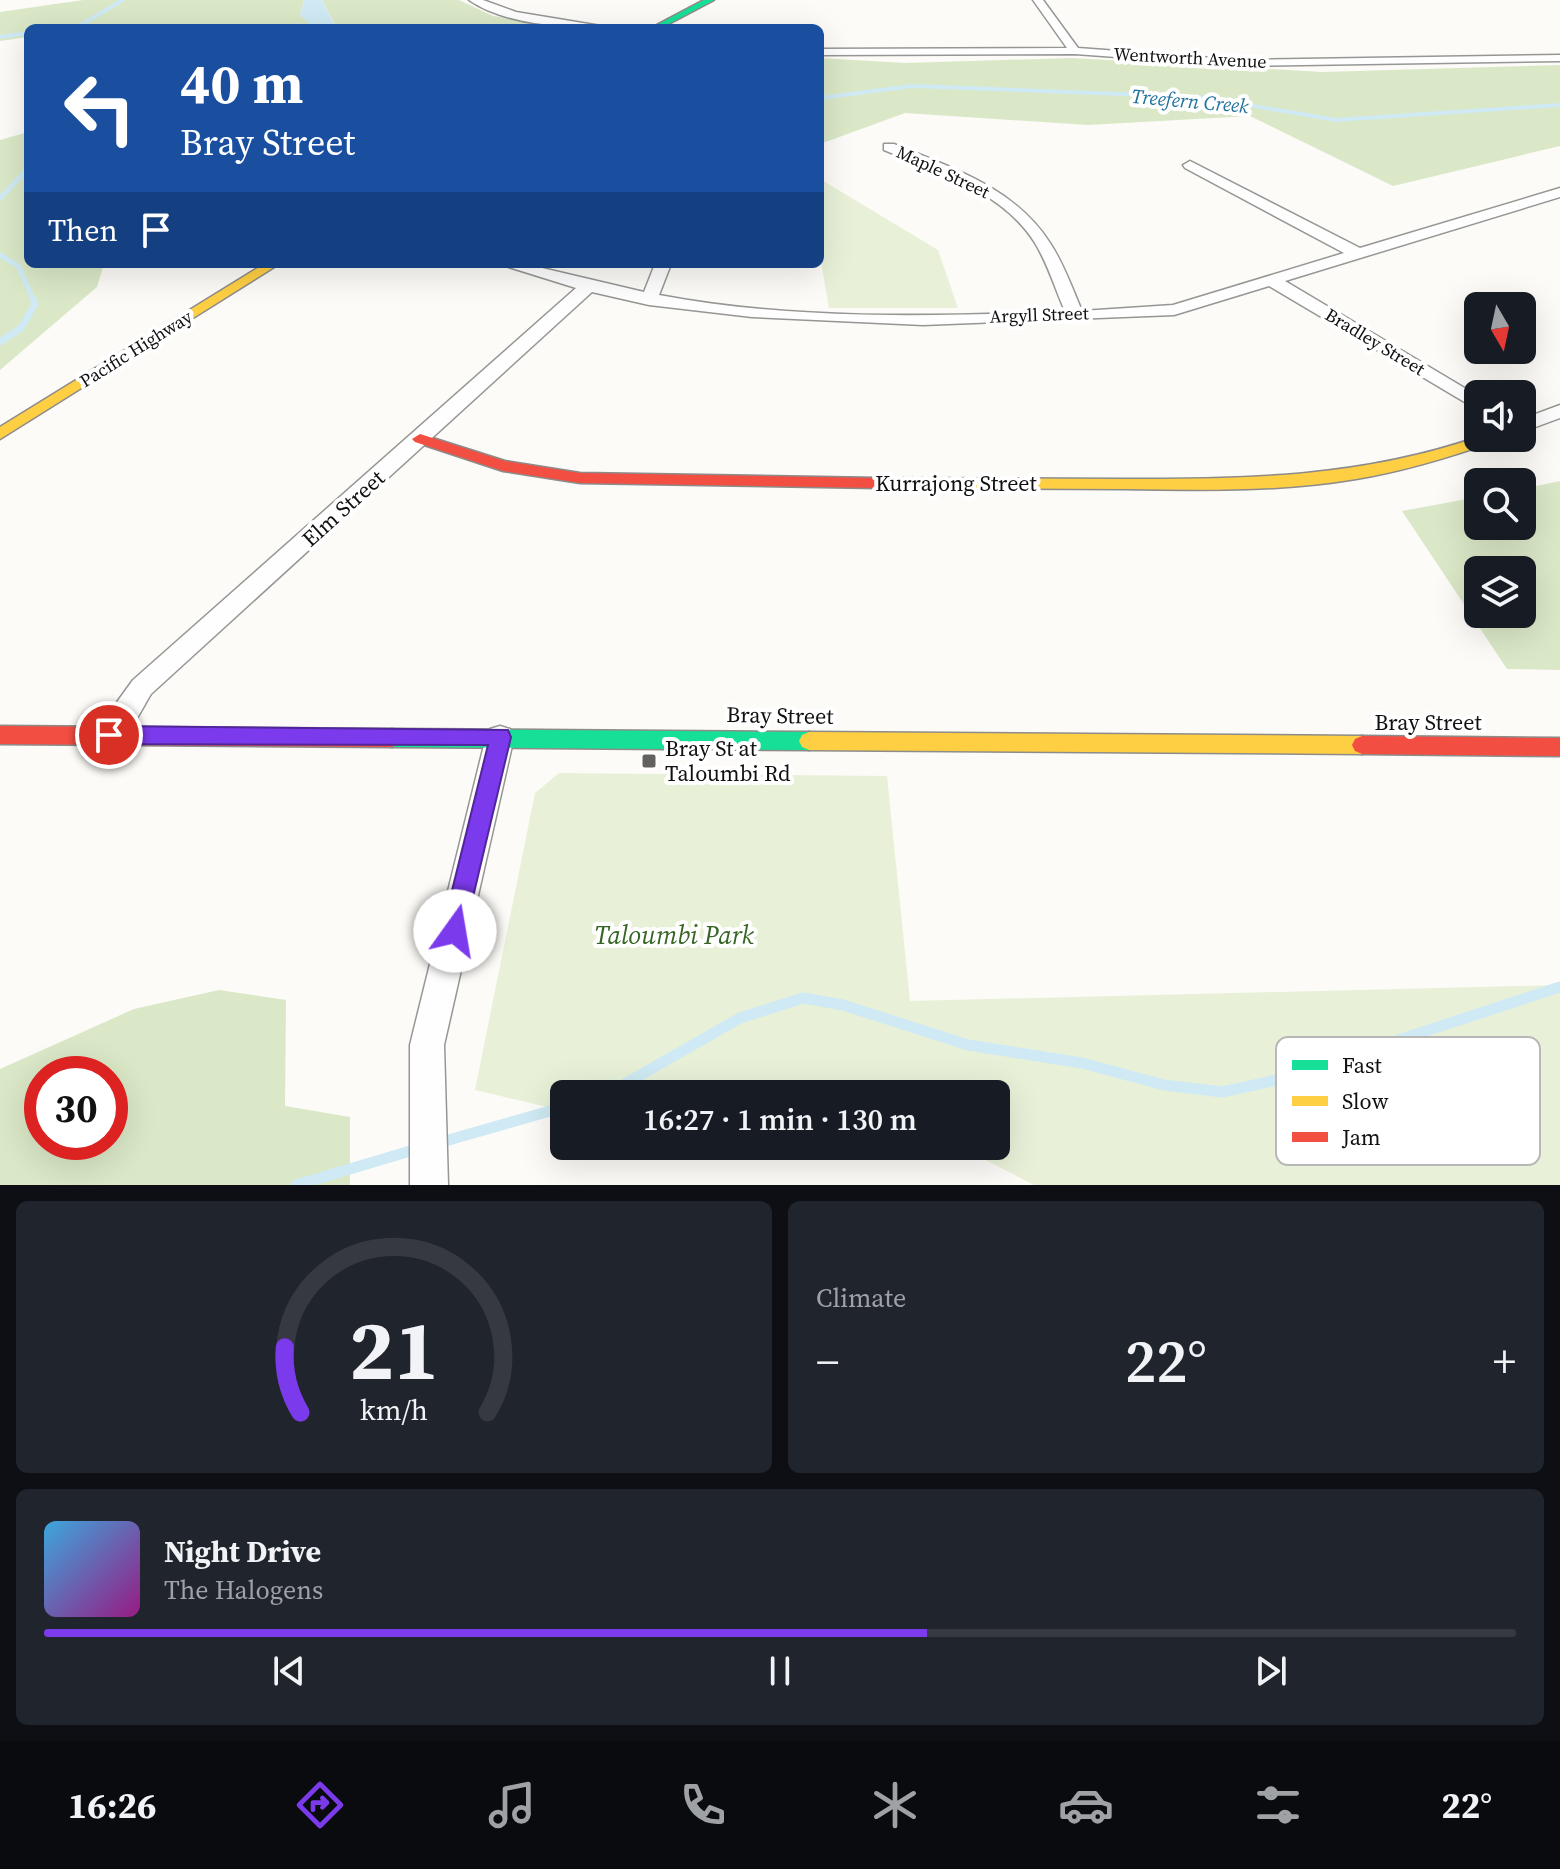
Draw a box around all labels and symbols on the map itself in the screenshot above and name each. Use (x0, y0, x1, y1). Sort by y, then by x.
street label: Wentworth Avenue (1113, 41, 1267, 74)
water label: Treefern Creek (1130, 82, 1250, 120)
street label: Maple Street (892, 139, 994, 204)
north arrow (1464, 292, 1536, 364)
street label: Argyll Street (989, 300, 1089, 329)
street label: Bradley Street (1321, 302, 1430, 381)
street label: Pacific Highway (75, 304, 197, 393)
street label: Elm Street (295, 462, 391, 553)
street label: Kurrajong Street (875, 468, 1038, 498)
street label: Bray Street (726, 699, 835, 731)
pin (75, 701, 143, 769)
street label: Bray Street (1374, 707, 1482, 737)
place label: Bray St at Taloumbi Rd (665, 733, 791, 788)
marker: Bray St at Taloumbi Rd (640, 752, 658, 770)
position arrow (413, 889, 497, 973)
park label: Taloumbi Park (594, 917, 755, 953)
legend (1276, 1037, 1540, 1165)
text: Fast (1342, 1050, 1383, 1080)
speed limit sign: 30 (24, 1056, 128, 1160)
text: Slow (1342, 1086, 1389, 1116)
text: Jam (1341, 1122, 1381, 1152)

